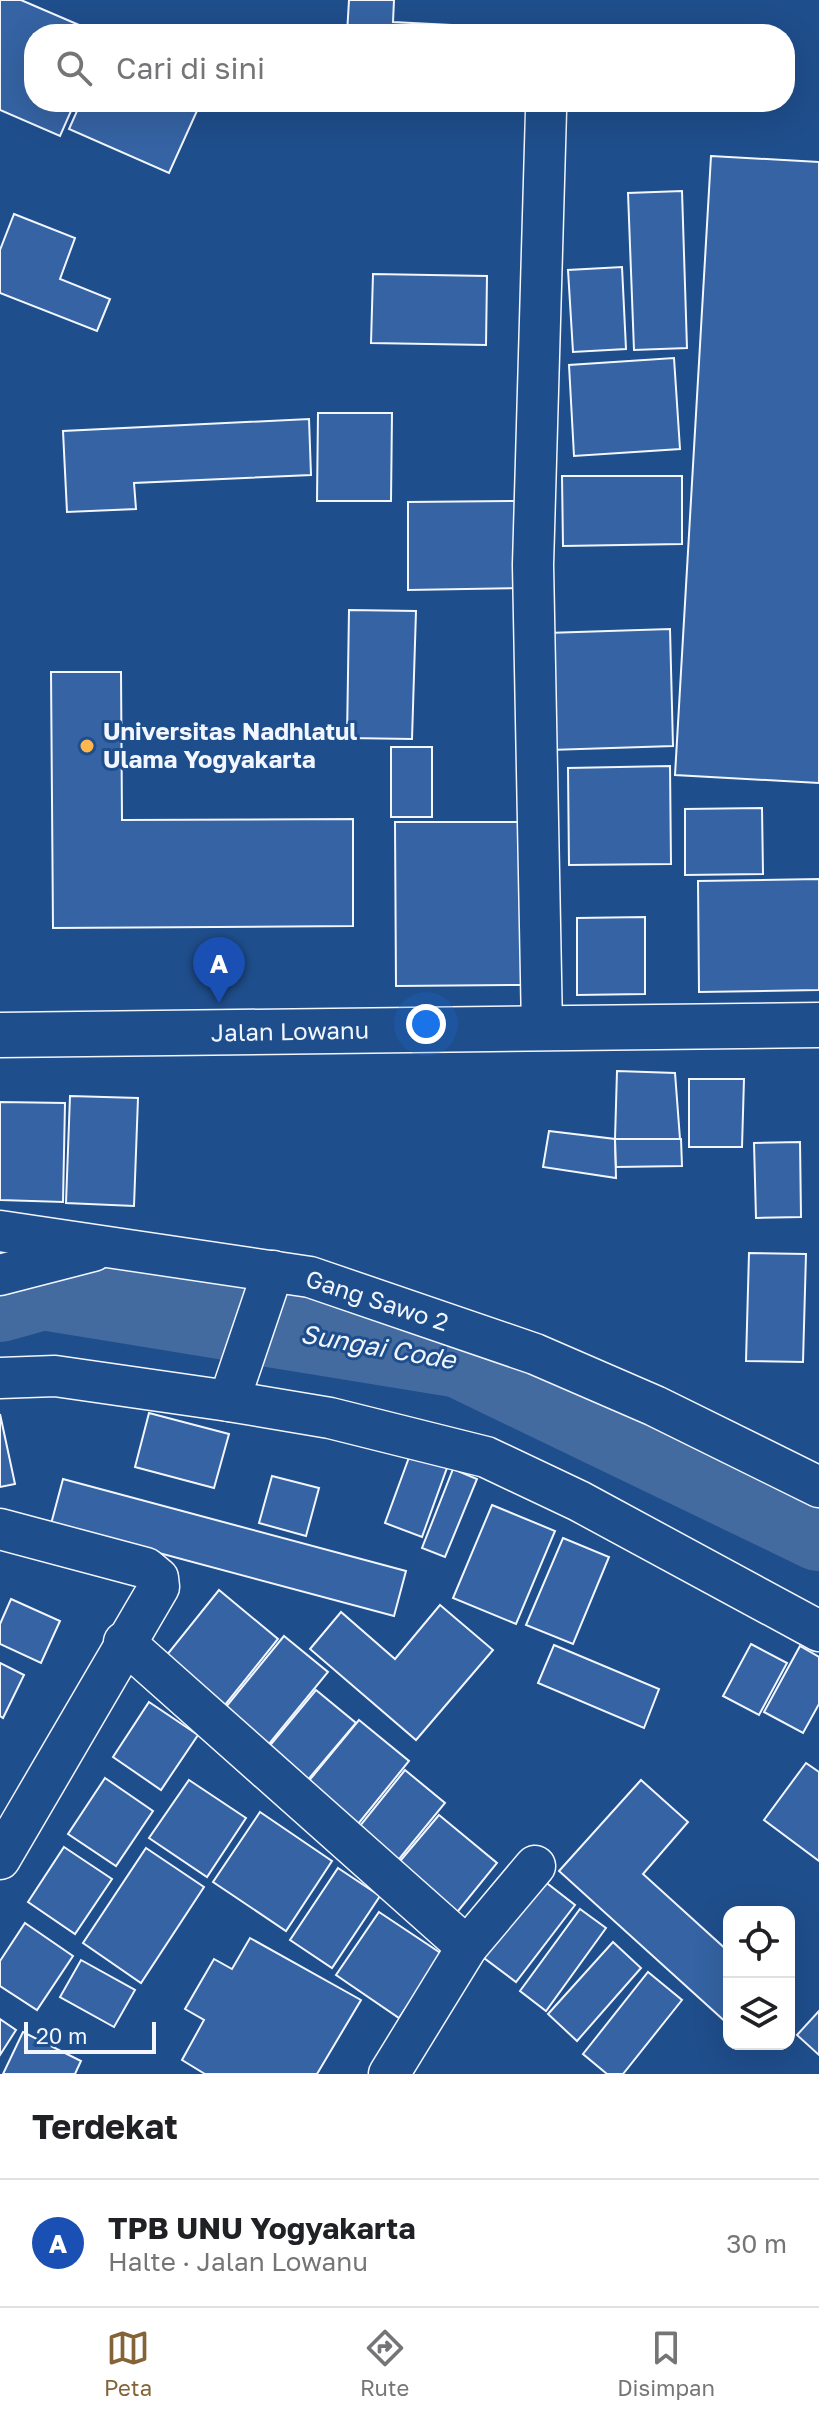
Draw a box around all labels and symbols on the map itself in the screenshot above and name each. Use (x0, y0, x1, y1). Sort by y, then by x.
place label: Universitas Nadhlatul Ulama Yogyakarta (103, 716, 357, 773)
marker: Universitas Nadhlatul Ulama Yogyakarta (78, 737, 96, 755)
pin: A (193, 937, 245, 1003)
your location (406, 1004, 446, 1044)
street label: Jalan Lowanu (211, 1015, 369, 1046)
street label: Gang Sawo 2 (303, 1263, 452, 1336)
water label: Sungai Code (298, 1318, 460, 1376)
scale bar (24, 2018, 156, 2054)

